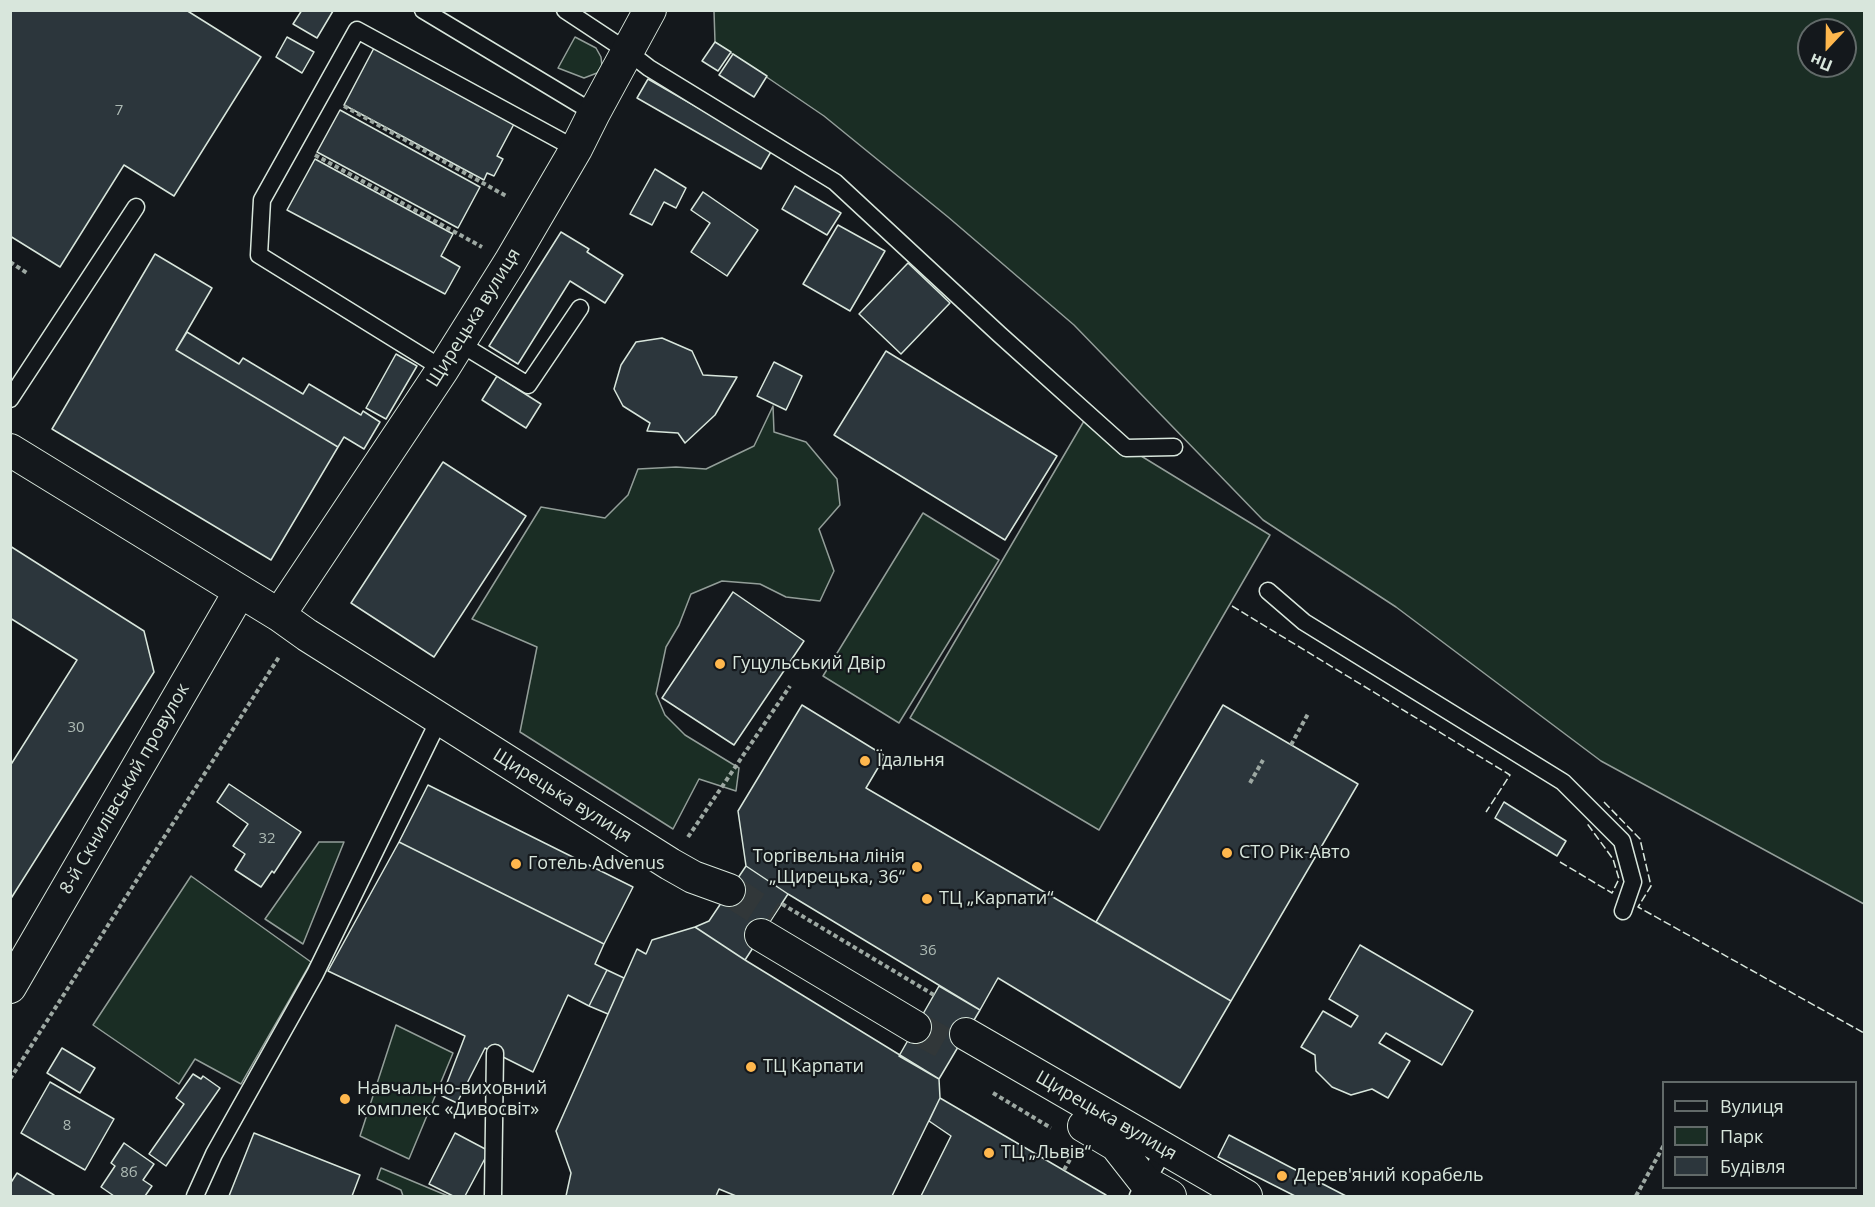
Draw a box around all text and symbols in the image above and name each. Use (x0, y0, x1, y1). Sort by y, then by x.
north arrow (1797, 18, 1857, 78)
text: Пн (1806, 48, 1836, 77)
house number: 7 (115, 102, 123, 120)
street label: Щирецька вулиця (423, 245, 525, 391)
place label: Гуцульський Двір (732, 653, 886, 675)
marker: Гуцульський Двір (713, 657, 727, 671)
street label: 8-й Скнилівський провулок (56, 680, 194, 898)
house number: 30 (67, 719, 85, 737)
street label: Щирецька вулиця (489, 745, 635, 847)
place label: Їдальня (877, 750, 945, 772)
marker: Їдальня (858, 754, 872, 768)
house number: 32 (258, 830, 276, 848)
place label: СТО Рік-Авто (1239, 842, 1350, 864)
place label: Торгівельна лінія „Щирецька, 36“ (753, 846, 905, 888)
marker: СТО Рік-Авто (1220, 846, 1234, 860)
place label: Готель Advenus (528, 853, 665, 875)
marker: Готель Advenus (509, 857, 523, 871)
marker: Торгівельна лінія „Щирецька, 36“ (910, 860, 924, 874)
place label: ТЦ „Карпати“ (939, 888, 1054, 910)
marker: ТЦ „Карпати“ (920, 892, 934, 906)
house number: 36 (919, 942, 937, 960)
place label: ТЦ Карпати (763, 1056, 864, 1078)
marker: ТЦ Карпати (744, 1060, 758, 1074)
street label: Щирецька вулиця (1032, 1067, 1180, 1165)
place label: Навчально-виховний комплекс «Дивосвіт» (357, 1078, 547, 1120)
legend (1662, 1081, 1857, 1189)
marker: Навчально-виховний комплекс «Дивосвіт» (338, 1092, 352, 1106)
text: Вулиця (1720, 1094, 1784, 1118)
house number: 8 (63, 1117, 71, 1135)
text: Парк (1720, 1124, 1763, 1148)
place label: ТЦ „Львів“ (1001, 1142, 1091, 1164)
marker: ТЦ „Львів“ (982, 1146, 996, 1160)
text: Будівля (1720, 1154, 1786, 1178)
house number: 8б (120, 1164, 138, 1182)
place label: Дерев'яний корабель (1294, 1165, 1484, 1187)
marker: Дерев'яний корабель (1275, 1169, 1289, 1183)

